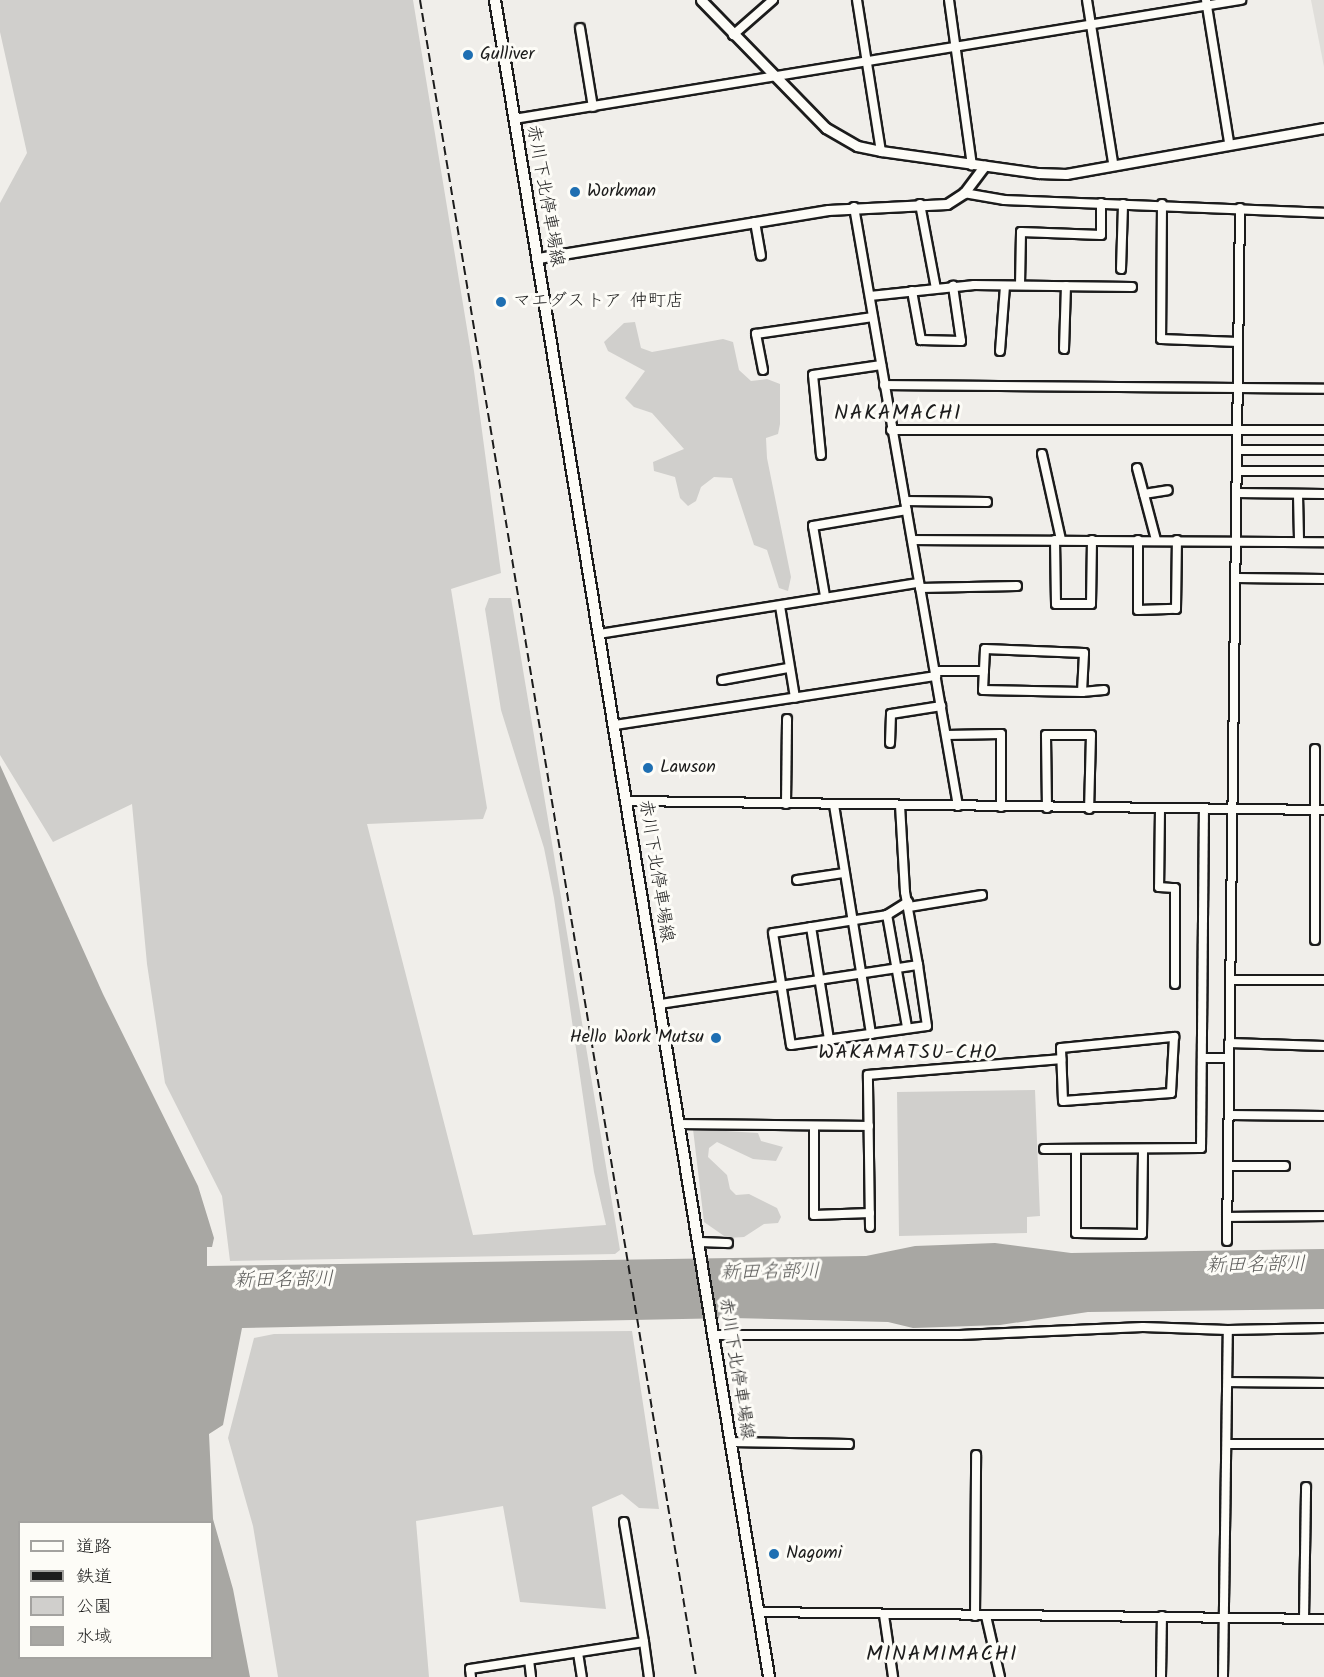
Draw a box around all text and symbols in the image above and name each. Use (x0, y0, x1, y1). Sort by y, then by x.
place label: Gulliver (480, 44, 534, 66)
marker: Gulliver (461, 48, 475, 62)
street label: 赤川下北停車場線 (521, 123, 567, 269)
place label: Workman (587, 181, 656, 203)
marker: Workman (568, 185, 582, 199)
place label: マエダストア 仲町店 (513, 291, 682, 313)
marker: マエダストア 仲町店 (494, 295, 508, 309)
district label: NAKAMACHI (834, 401, 962, 427)
place label: Lawson (660, 757, 716, 779)
marker: Lawson (641, 761, 655, 775)
street label: 赤川下北停車場線 (633, 798, 677, 944)
place label: Hello Work Mutsu (570, 1027, 704, 1049)
marker: Hello Work Mutsu (709, 1031, 723, 1045)
district label: WAKAMATSU-CHO (818, 1041, 998, 1065)
water label: 新田名部川 (1206, 1253, 1306, 1279)
water label: 新田名部川 (720, 1260, 820, 1286)
water label: 新田名部川 (234, 1268, 334, 1294)
street label: 赤川下北停車場線 (713, 1296, 757, 1442)
legend (18, 1521, 213, 1659)
text: 道路 (76, 1533, 112, 1562)
place label: Nagomi (786, 1543, 842, 1565)
marker: Nagomi (767, 1547, 781, 1561)
text: 鉄道 (76, 1563, 112, 1592)
text: 公園 (76, 1593, 112, 1622)
text: 水域 (76, 1623, 112, 1652)
district label: MINAMIMACHI (866, 1642, 1018, 1668)

